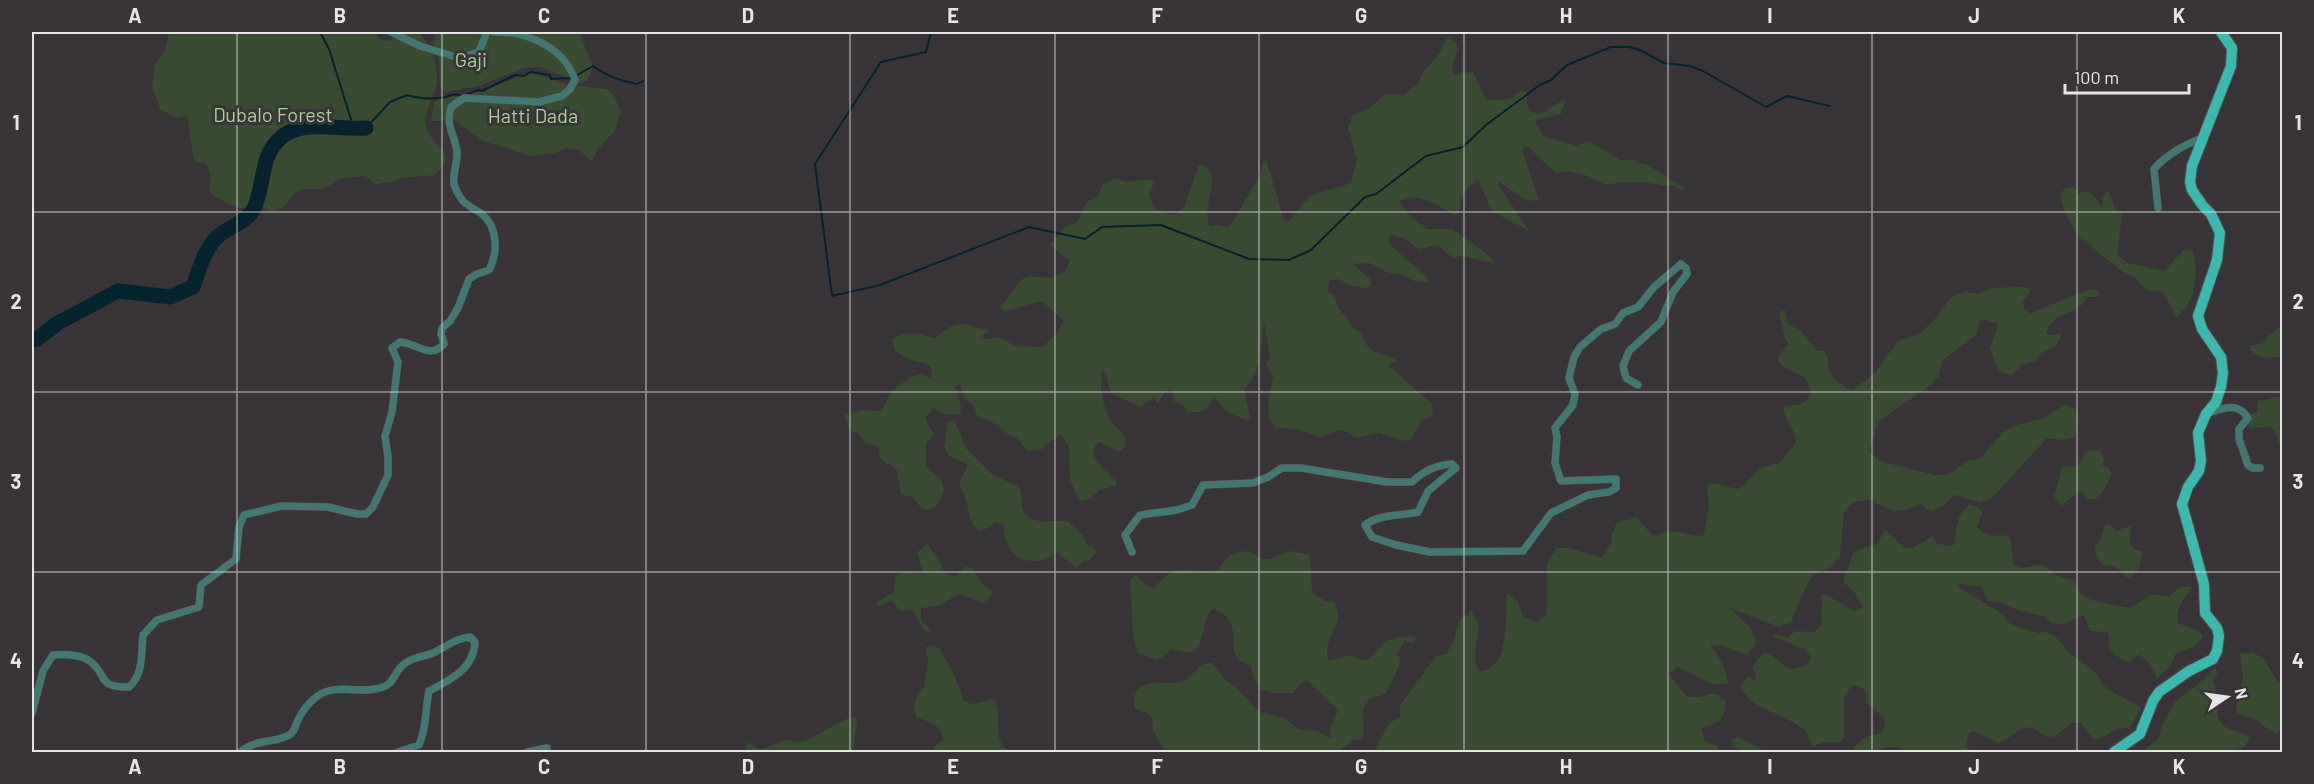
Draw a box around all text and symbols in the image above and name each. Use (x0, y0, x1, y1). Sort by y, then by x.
text: A (128, 3, 142, 27)
text: B (334, 3, 346, 27)
text: C (538, 3, 550, 27)
text: D (742, 3, 754, 27)
text: E (947, 3, 959, 27)
text: F (1151, 3, 1163, 27)
text: G (1355, 3, 1367, 27)
text: H (1560, 3, 1572, 27)
text: I (1767, 3, 1773, 27)
text: J (1968, 3, 1980, 27)
text: K (2173, 3, 2186, 27)
park label: Gaji (455, 47, 487, 71)
scale bar (2065, 57, 2190, 95)
text: 100 m (2074, 66, 2119, 88)
park label: Dubalo Forest (213, 102, 333, 126)
park label: Hatti Dada (488, 103, 578, 127)
text: 1 (12, 110, 20, 134)
text: 1 (2294, 110, 2302, 134)
text: 2 (10, 289, 22, 313)
text: 2 (2292, 289, 2304, 313)
text: 3 (11, 469, 21, 493)
text: 3 (2293, 469, 2303, 493)
text: 4 (10, 648, 22, 672)
text: 4 (2292, 648, 2304, 672)
north arrow (2197, 667, 2257, 727)
text: N (2232, 686, 2253, 701)
text: A (128, 754, 142, 778)
text: B (334, 754, 346, 778)
text: C (538, 754, 550, 778)
text: D (742, 754, 754, 778)
text: E (947, 754, 959, 778)
text: F (1151, 754, 1163, 778)
text: G (1355, 754, 1367, 778)
text: H (1560, 754, 1572, 778)
text: I (1767, 754, 1773, 778)
text: J (1968, 754, 1980, 778)
text: K (2173, 754, 2186, 778)

